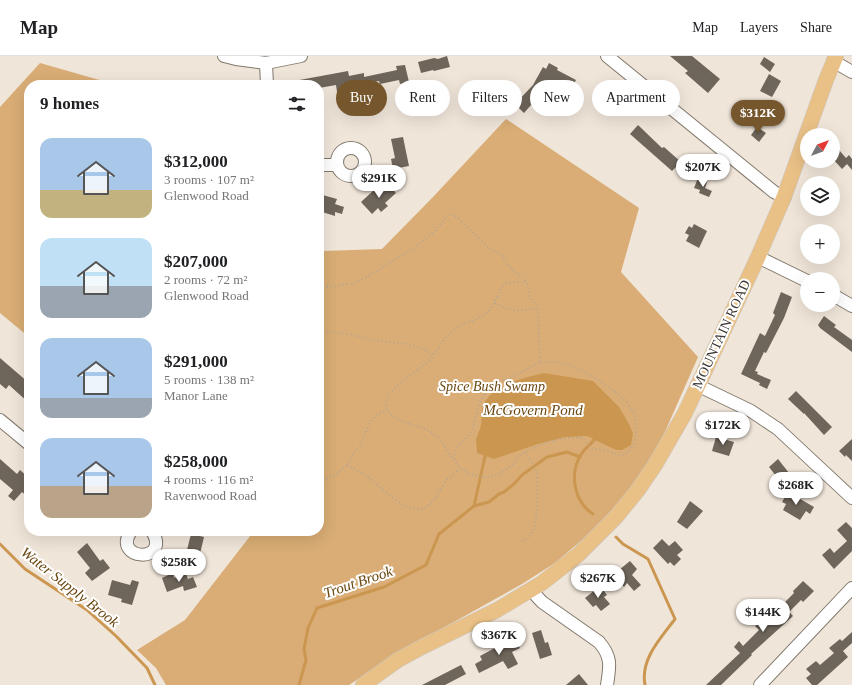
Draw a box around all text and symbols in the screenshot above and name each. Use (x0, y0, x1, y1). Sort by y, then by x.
text: Map (20, 17, 58, 38)
text: Map (692, 20, 718, 35)
text: Layers (740, 20, 778, 35)
text: Share (800, 20, 832, 35)
chip: Buy (336, 80, 387, 116)
chip: Rent (395, 80, 450, 116)
chip: Filters (458, 80, 522, 116)
chip: New (530, 80, 584, 116)
chip: Apartment (592, 80, 680, 116)
icon: filters (286, 93, 308, 115)
text: 9 homes (40, 94, 99, 113)
pin: $312K (730, 100, 786, 134)
text: $312K (740, 105, 776, 120)
north arrow (800, 128, 840, 168)
map controls (800, 128, 840, 312)
text: $312,000 (164, 152, 228, 171)
icon: home (72, 154, 120, 202)
pin: $207K (675, 154, 731, 188)
text: $207K (685, 159, 721, 174)
pin: $291K (351, 165, 407, 199)
text: $291K (361, 170, 397, 185)
text: 3 rooms · 107 m² (164, 172, 254, 187)
button: layers (800, 176, 840, 216)
text: Glenwood Road (164, 188, 249, 203)
button: + (800, 224, 840, 264)
text: $207,000 (164, 252, 228, 271)
icon: home (72, 254, 120, 302)
text: 2 rooms · 72 m² (164, 272, 247, 287)
button: − (800, 272, 840, 312)
street label: MOUNTAIN ROAD (690, 277, 753, 391)
text: Glenwood Road (164, 288, 249, 303)
text: $291,000 (164, 352, 228, 371)
icon: home (72, 354, 120, 402)
text: 5 rooms · 138 m² (164, 372, 254, 387)
park label: Spice Bush Swamp (439, 379, 545, 394)
text: Manor Lane (164, 388, 228, 403)
water label: McGovern Pond (482, 402, 583, 418)
pin: $172K (695, 412, 751, 446)
text: $172K (705, 417, 741, 432)
text: $258,000 (164, 452, 228, 471)
icon: home (72, 454, 120, 502)
text: 4 rooms · 116 m² (164, 472, 253, 487)
pin: $268K (768, 472, 824, 506)
text: $268K (778, 477, 814, 492)
text: Ravenwood Road (164, 488, 257, 503)
water label: Water Supply Brook (18, 544, 122, 630)
pin: $258K (151, 549, 207, 583)
text: $258K (161, 554, 197, 569)
water label: Trout Brook (321, 563, 395, 601)
pin: $267K (570, 565, 626, 599)
text: $267K (580, 570, 616, 585)
pin: $144K (735, 599, 791, 633)
text: $144K (745, 604, 781, 619)
pin: $367K (471, 622, 527, 656)
text: $367K (481, 627, 517, 642)

